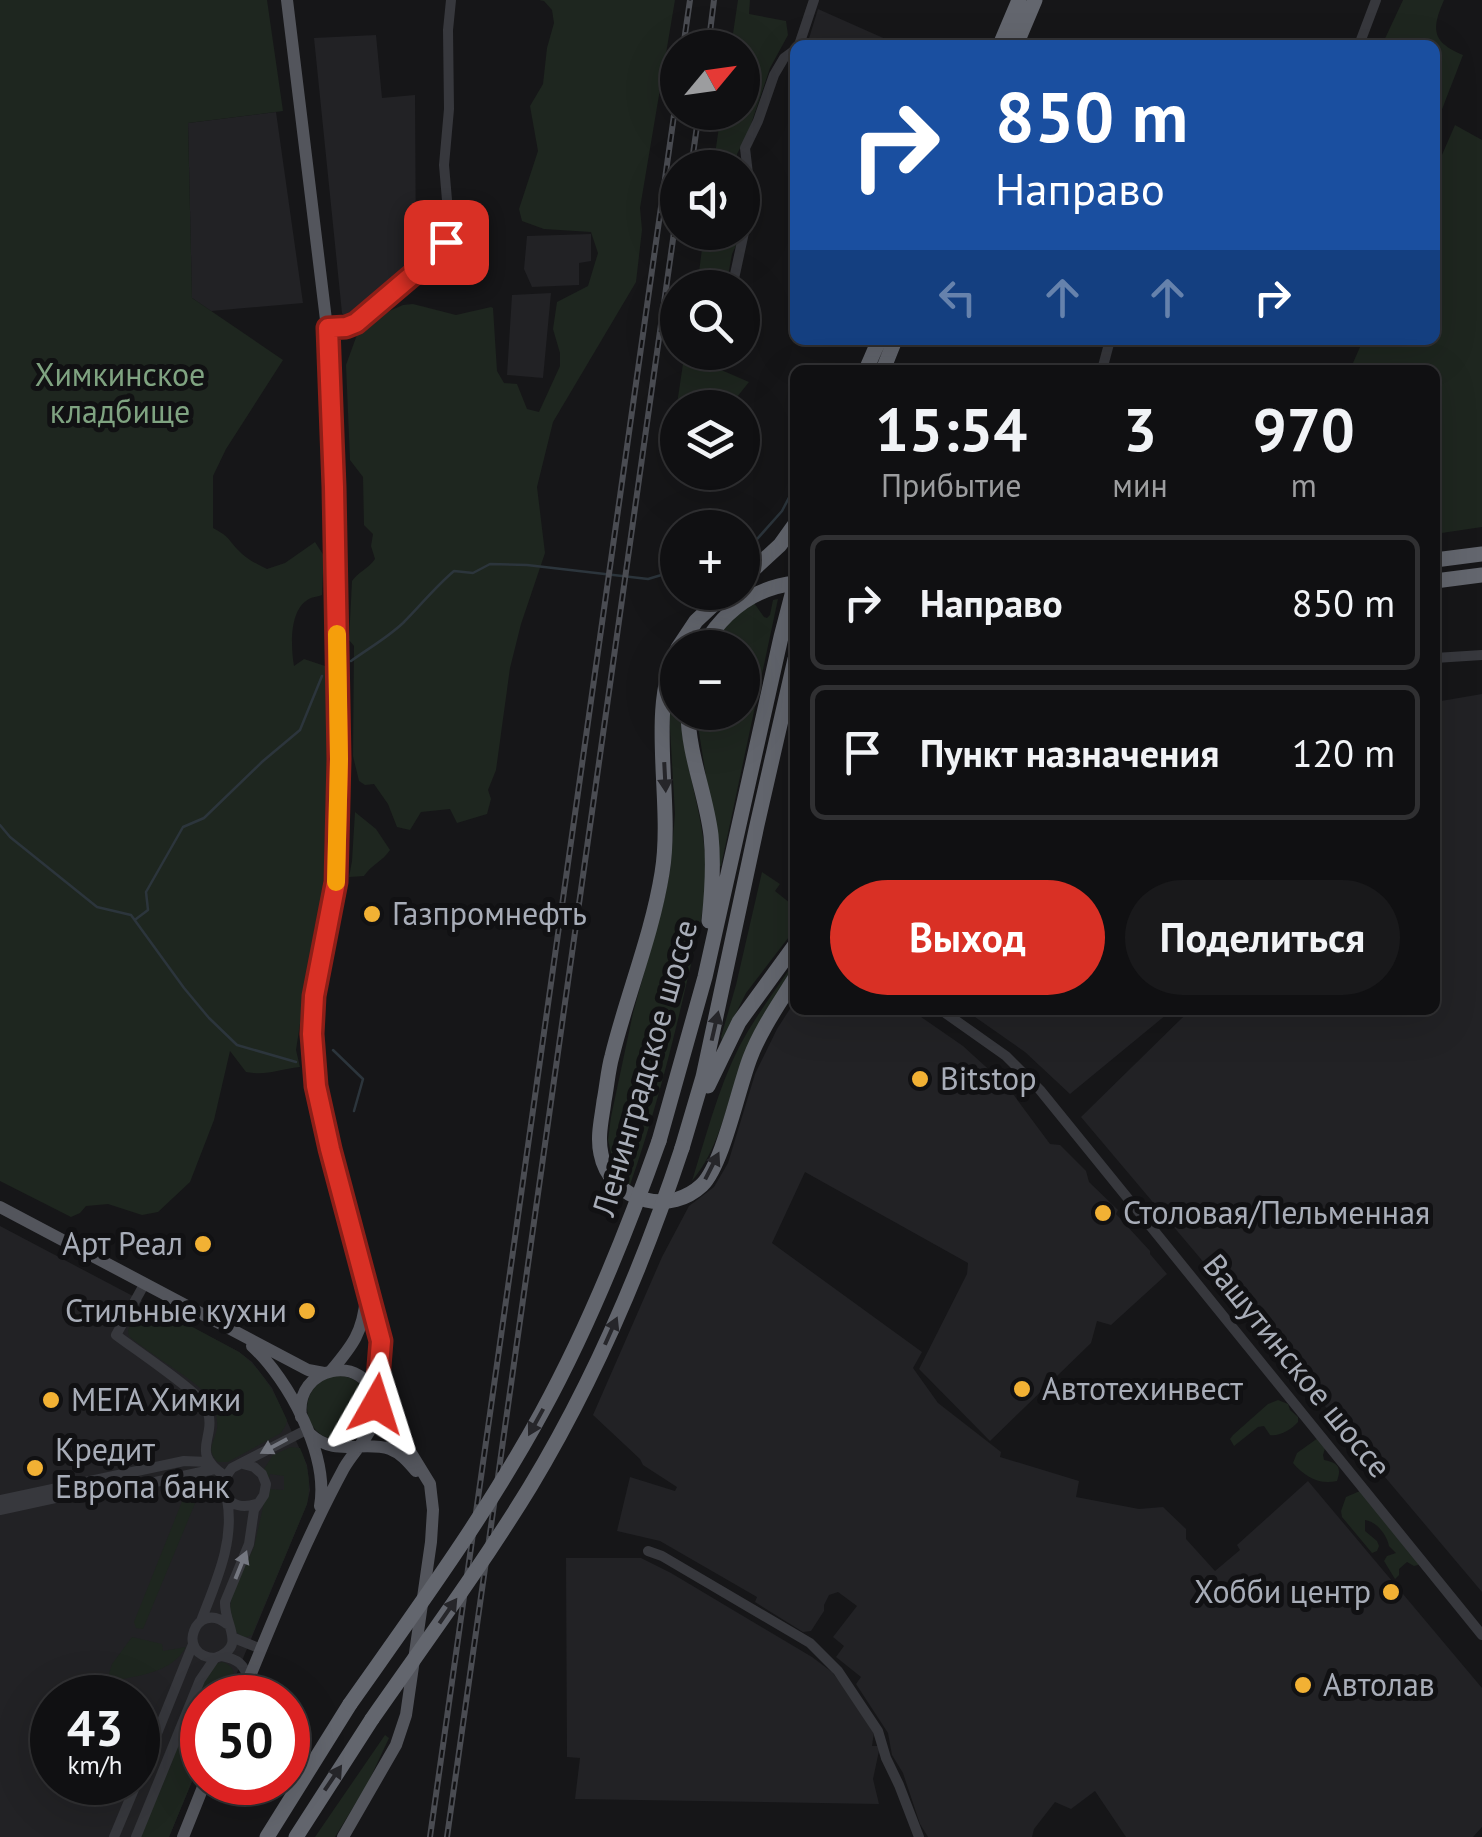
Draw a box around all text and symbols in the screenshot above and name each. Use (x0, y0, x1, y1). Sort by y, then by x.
north arrow (660, 30, 760, 130)
map controls (660, 30, 760, 730)
text: 850 m (995, 71, 1188, 161)
icon: right (830, 80, 960, 210)
button: sound (660, 150, 760, 250)
text: Направо (995, 159, 1165, 217)
pin (404, 200, 489, 285)
icon: arrive (419, 215, 474, 270)
button: search (660, 270, 760, 370)
icon: left (930, 270, 985, 325)
icon: ahead (1035, 270, 1090, 325)
icon: ahead (1140, 270, 1195, 325)
icon: right (1245, 270, 1300, 325)
park label: Химкинское кладбище (35, 353, 205, 432)
button: layers (660, 390, 760, 490)
text: 15:54 (875, 390, 1027, 468)
text: 3 (1123, 390, 1157, 468)
text: 970 (1253, 390, 1355, 468)
text: Прибытие (881, 464, 1021, 506)
text: мин (1112, 464, 1168, 506)
text: m (1291, 464, 1317, 506)
button: + (660, 510, 760, 610)
icon: right (835, 575, 890, 630)
text: Направо (920, 578, 1063, 627)
text: 850 m (1292, 578, 1395, 627)
button: − (660, 630, 760, 730)
icon: arrive (835, 725, 890, 780)
text: Пункт назначения (920, 728, 1219, 777)
text: 120 m (1292, 728, 1395, 777)
one-way arrow (657, 762, 673, 794)
button: Выход (830, 880, 1105, 995)
button: Поделиться (1125, 880, 1400, 995)
place label: Газпромнефть (392, 892, 587, 934)
marker: Газпромнефть (361, 903, 383, 925)
street label: Ленинградское шоссе (581, 915, 706, 1222)
one-way arrow (707, 1010, 723, 1041)
place label: Bitstop (940, 1057, 1037, 1099)
marker: Bitstop (909, 1068, 931, 1090)
one-way arrow (703, 1152, 720, 1181)
place label: Столовая/Пельменная (1123, 1191, 1430, 1233)
marker: Столовая/Пельменная (1092, 1202, 1114, 1224)
place label: Арт Реал (62, 1222, 183, 1264)
marker: Арт Реал (192, 1233, 214, 1255)
street label: Вашутинское шоссе (1195, 1245, 1401, 1486)
place label: Стильные кухни (65, 1289, 287, 1331)
marker: Стильные кухни (296, 1300, 318, 1322)
one-way arrow (603, 1316, 619, 1346)
position arrow (324, 1352, 428, 1456)
place label: Автотехинвест (1042, 1367, 1243, 1409)
place label: МЕГА Химки (71, 1378, 241, 1420)
marker: Автотехинвест (1011, 1378, 1033, 1400)
marker: МЕГА Химки (40, 1389, 62, 1411)
one-way arrow (528, 1408, 545, 1437)
place label: Кредит Европа банк (55, 1428, 230, 1507)
one-way arrow (260, 1437, 288, 1455)
marker: Кредит Европа банк (24, 1457, 46, 1479)
one-way arrow (233, 1550, 249, 1580)
place label: Хобби центр (1194, 1570, 1371, 1612)
marker: Хобби центр (1380, 1581, 1402, 1603)
one-way arrow (438, 1597, 457, 1624)
place label: Автолав (1323, 1663, 1435, 1705)
marker: Автолав (1292, 1674, 1314, 1696)
speed limit sign: 50 (180, 1675, 310, 1805)
text: 43 (67, 1695, 123, 1760)
text: km/h (68, 1749, 122, 1781)
one-way arrow (323, 1764, 342, 1791)

